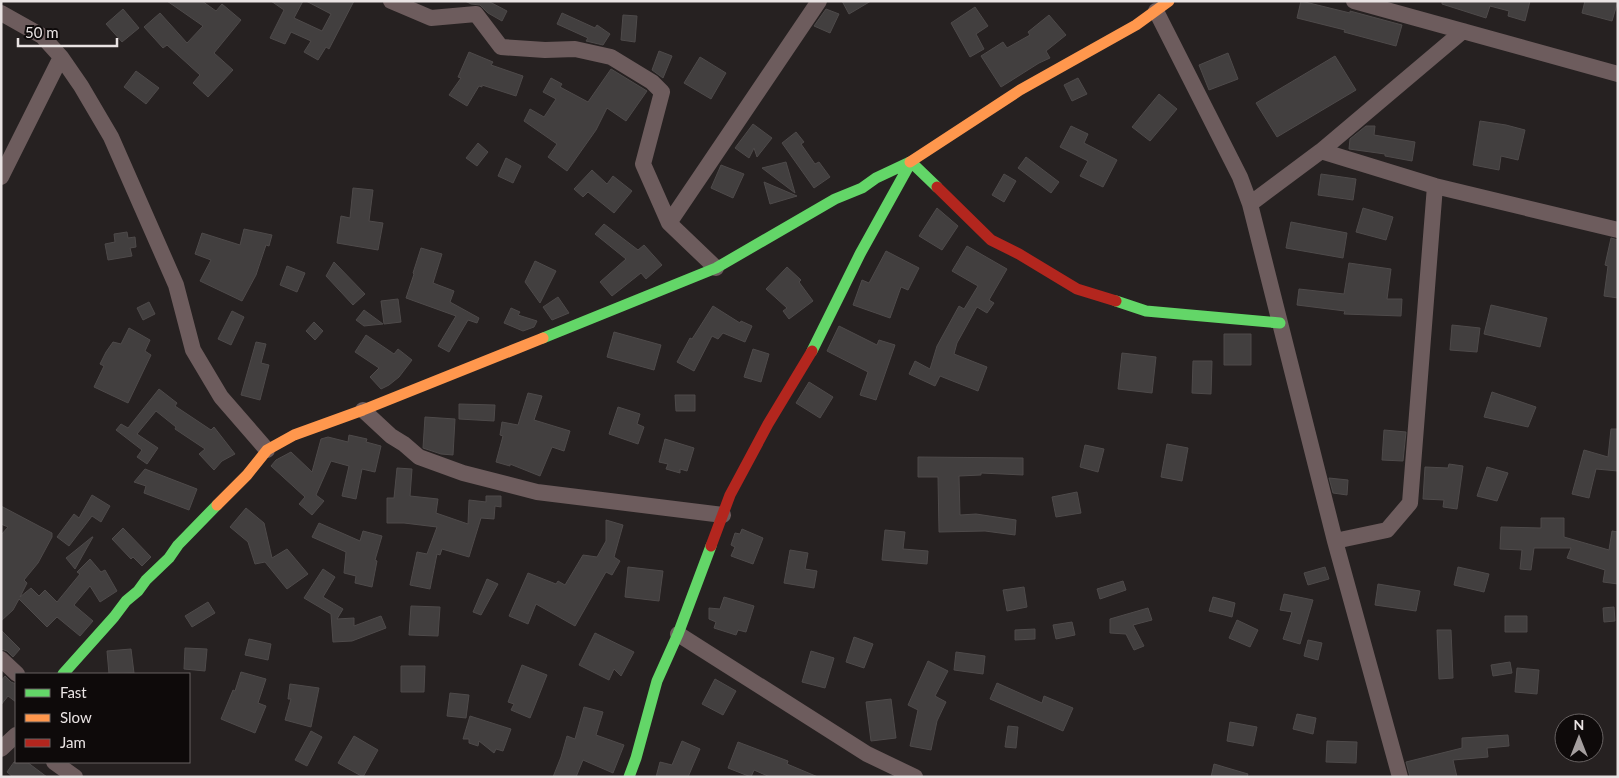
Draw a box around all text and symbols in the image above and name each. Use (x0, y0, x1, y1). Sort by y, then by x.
scale bar (18, 15, 116, 47)
text: 50 m (25, 23, 59, 41)
legend (15, 673, 190, 763)
text: Fast (60, 683, 87, 701)
text: Slow (60, 708, 92, 726)
north arrow (1554, 713, 1604, 763)
text: N (1574, 716, 1584, 733)
text: Jam (60, 733, 86, 751)

